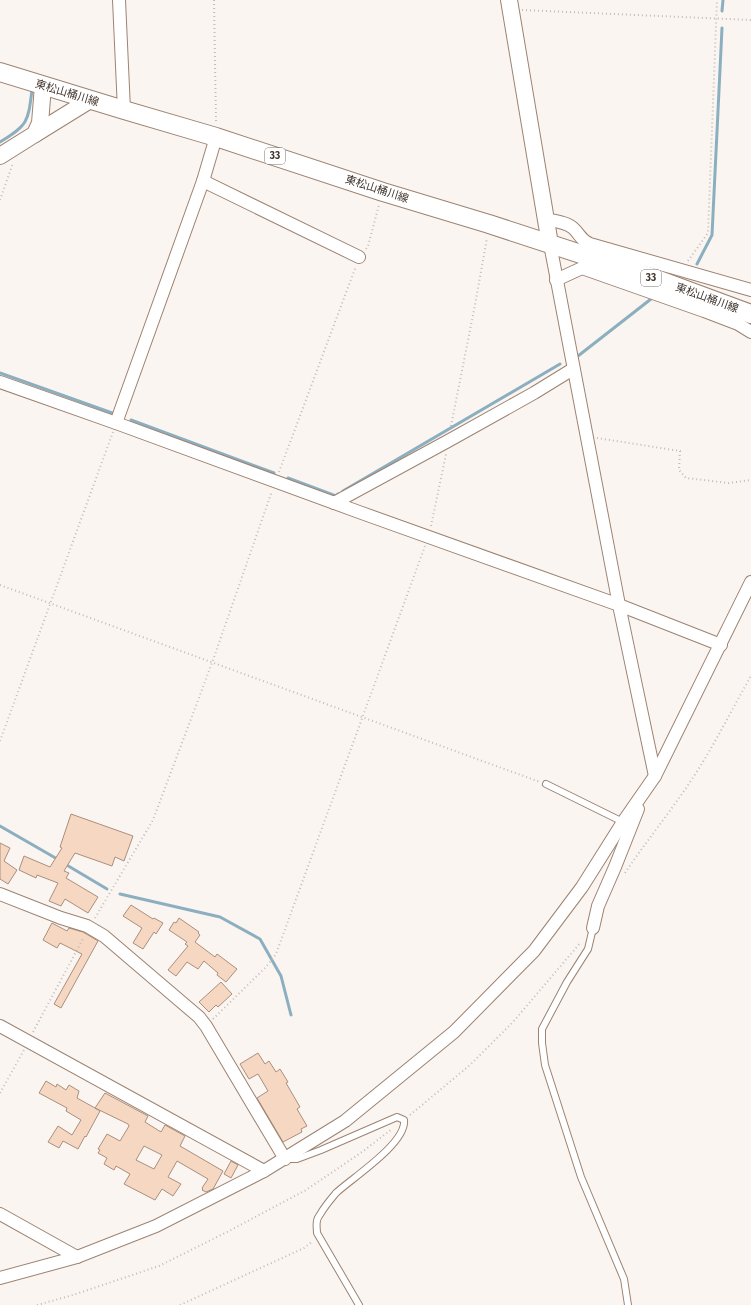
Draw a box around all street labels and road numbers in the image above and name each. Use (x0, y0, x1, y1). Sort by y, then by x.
street label: 東松山桶川線 (34, 77, 100, 109)
road number: 33 (265, 148, 285, 164)
street label: 東松山桶川線 (344, 173, 410, 205)
road number: 33 (641, 270, 661, 286)
street label: 東松山桶川線 (674, 281, 740, 315)

